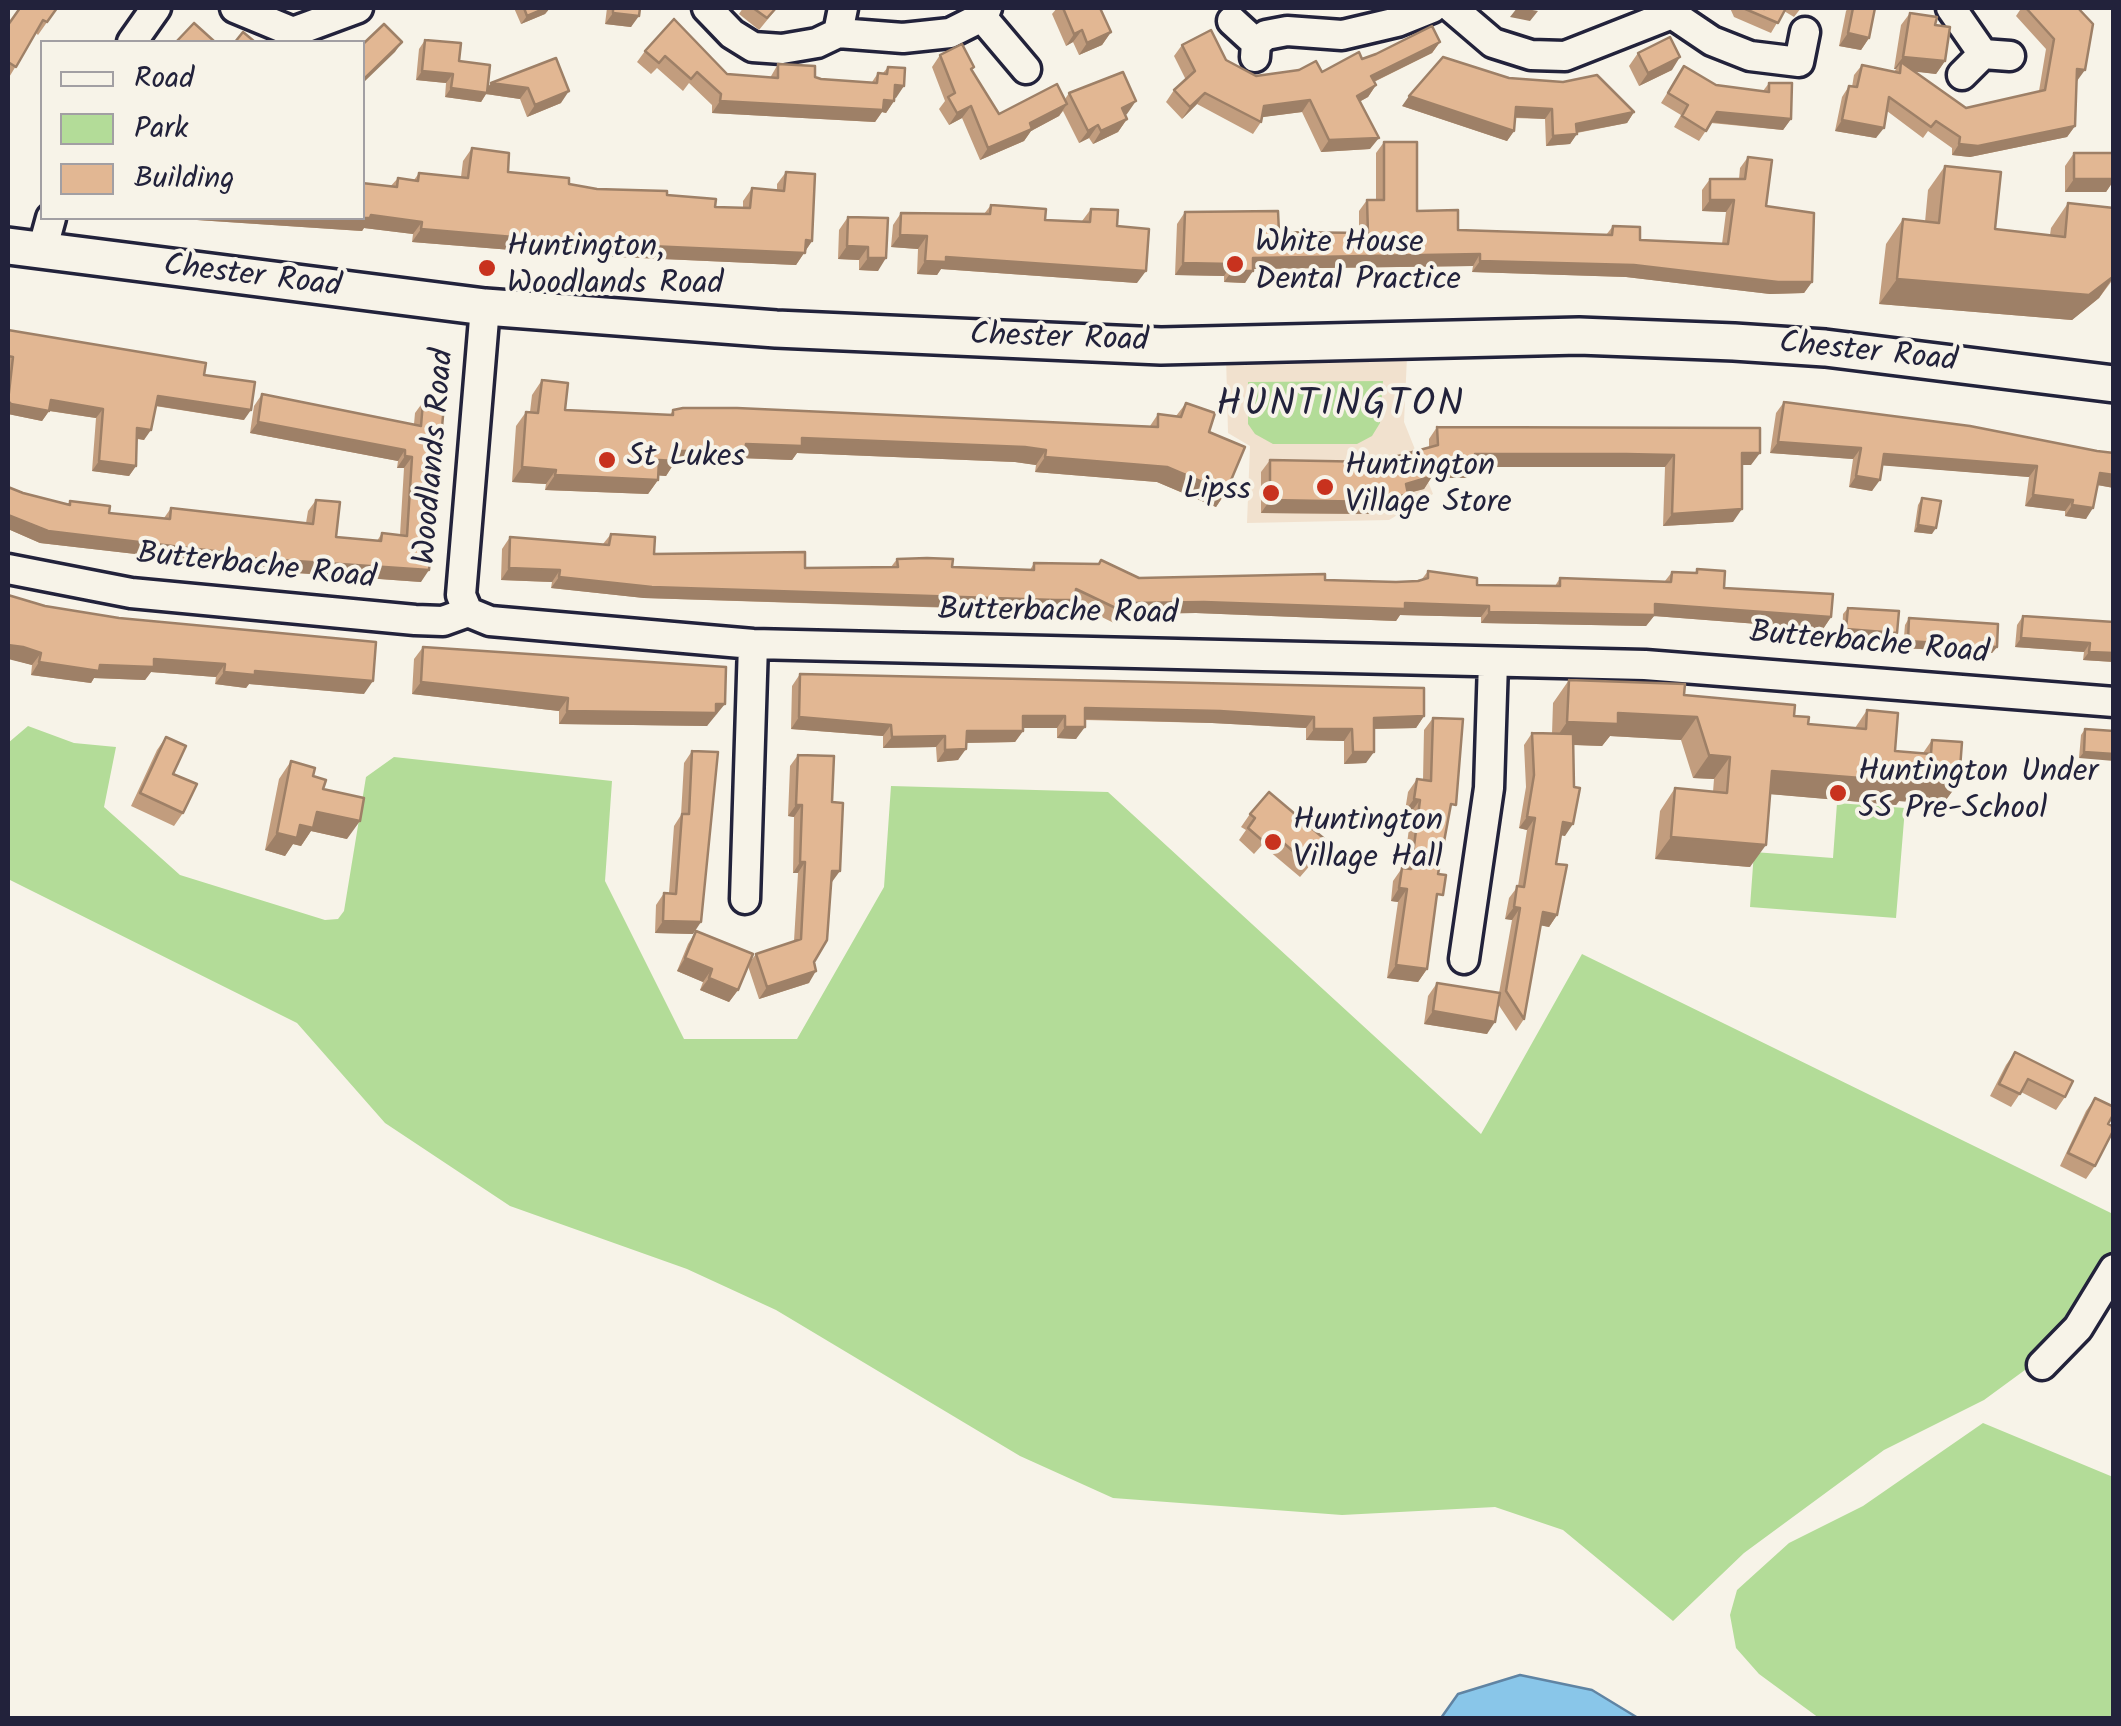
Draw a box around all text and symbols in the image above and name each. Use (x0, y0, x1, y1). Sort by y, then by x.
legend (40, 40, 365, 220)
text: Road (134, 55, 194, 103)
text: Park (134, 105, 188, 153)
text: Building (134, 155, 234, 203)
place label: White House Dental Practice (1255, 227, 1461, 302)
place label: Huntington, Woodlands Road (507, 231, 723, 306)
street label: Chester Road (161, 249, 343, 309)
marker: White House Dental Practice (1224, 253, 1246, 275)
marker: Huntington, Woodlands Road (476, 257, 498, 279)
street label: Chester Road (969, 319, 1149, 363)
street label: Chester Road (1777, 327, 1959, 383)
street label: Woodlands Road (408, 347, 466, 567)
district label: HUNTINGTON (1216, 386, 1466, 432)
place label: St Lukes (627, 441, 745, 479)
marker: St Lukes (596, 449, 618, 471)
place label: Huntington Village Store (1345, 450, 1512, 525)
place label: Lipss (1183, 474, 1251, 512)
marker: Huntington Village Store (1314, 476, 1336, 498)
marker: Lipss (1260, 482, 1282, 504)
street label: Butterbache Road (135, 537, 377, 601)
street label: Butterbache Road (938, 594, 1178, 636)
street label: Butterbache Road (1748, 616, 1990, 676)
place label: Huntington Under 5S Pre-School (1858, 756, 2098, 831)
marker: Huntington Under 5S Pre-School (1827, 782, 1849, 804)
place label: Huntington Village Hall (1293, 805, 1443, 880)
marker: Huntington Village Hall (1262, 831, 1284, 853)

